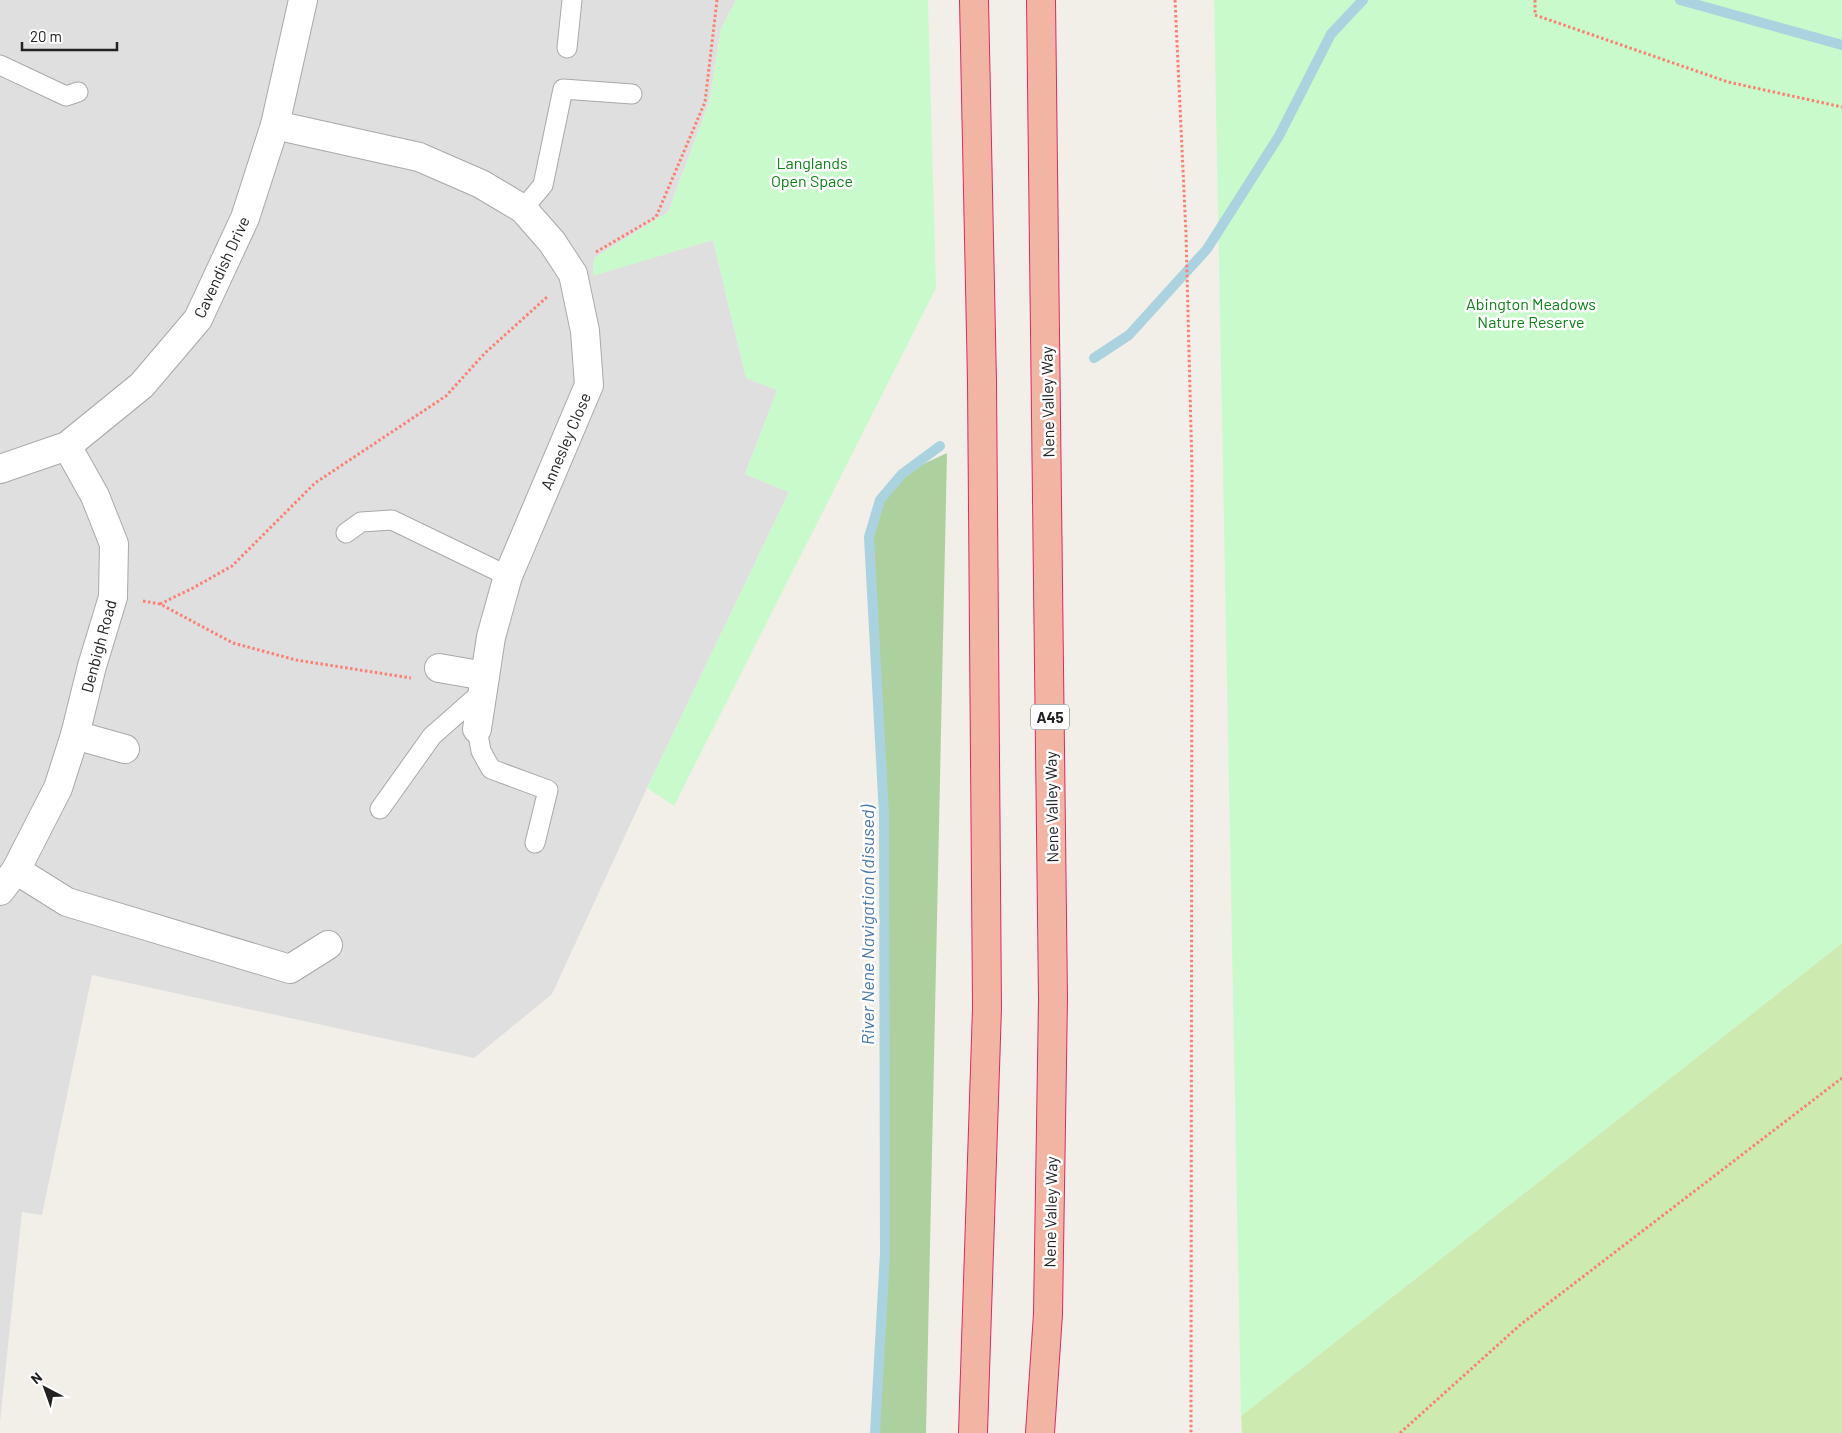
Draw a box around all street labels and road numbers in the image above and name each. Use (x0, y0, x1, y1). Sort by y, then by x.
street label: Cavendish Drive (189, 213, 253, 321)
street label: Nene Valley Way (1037, 346, 1057, 458)
street label: Annesley Close (536, 389, 594, 493)
street label: Denbigh Road (76, 597, 120, 695)
road number: A45 (1031, 704, 1069, 730)
street label: Nene Valley Way (1041, 751, 1061, 863)
street label: Nene Valley Way (1040, 1156, 1060, 1268)

